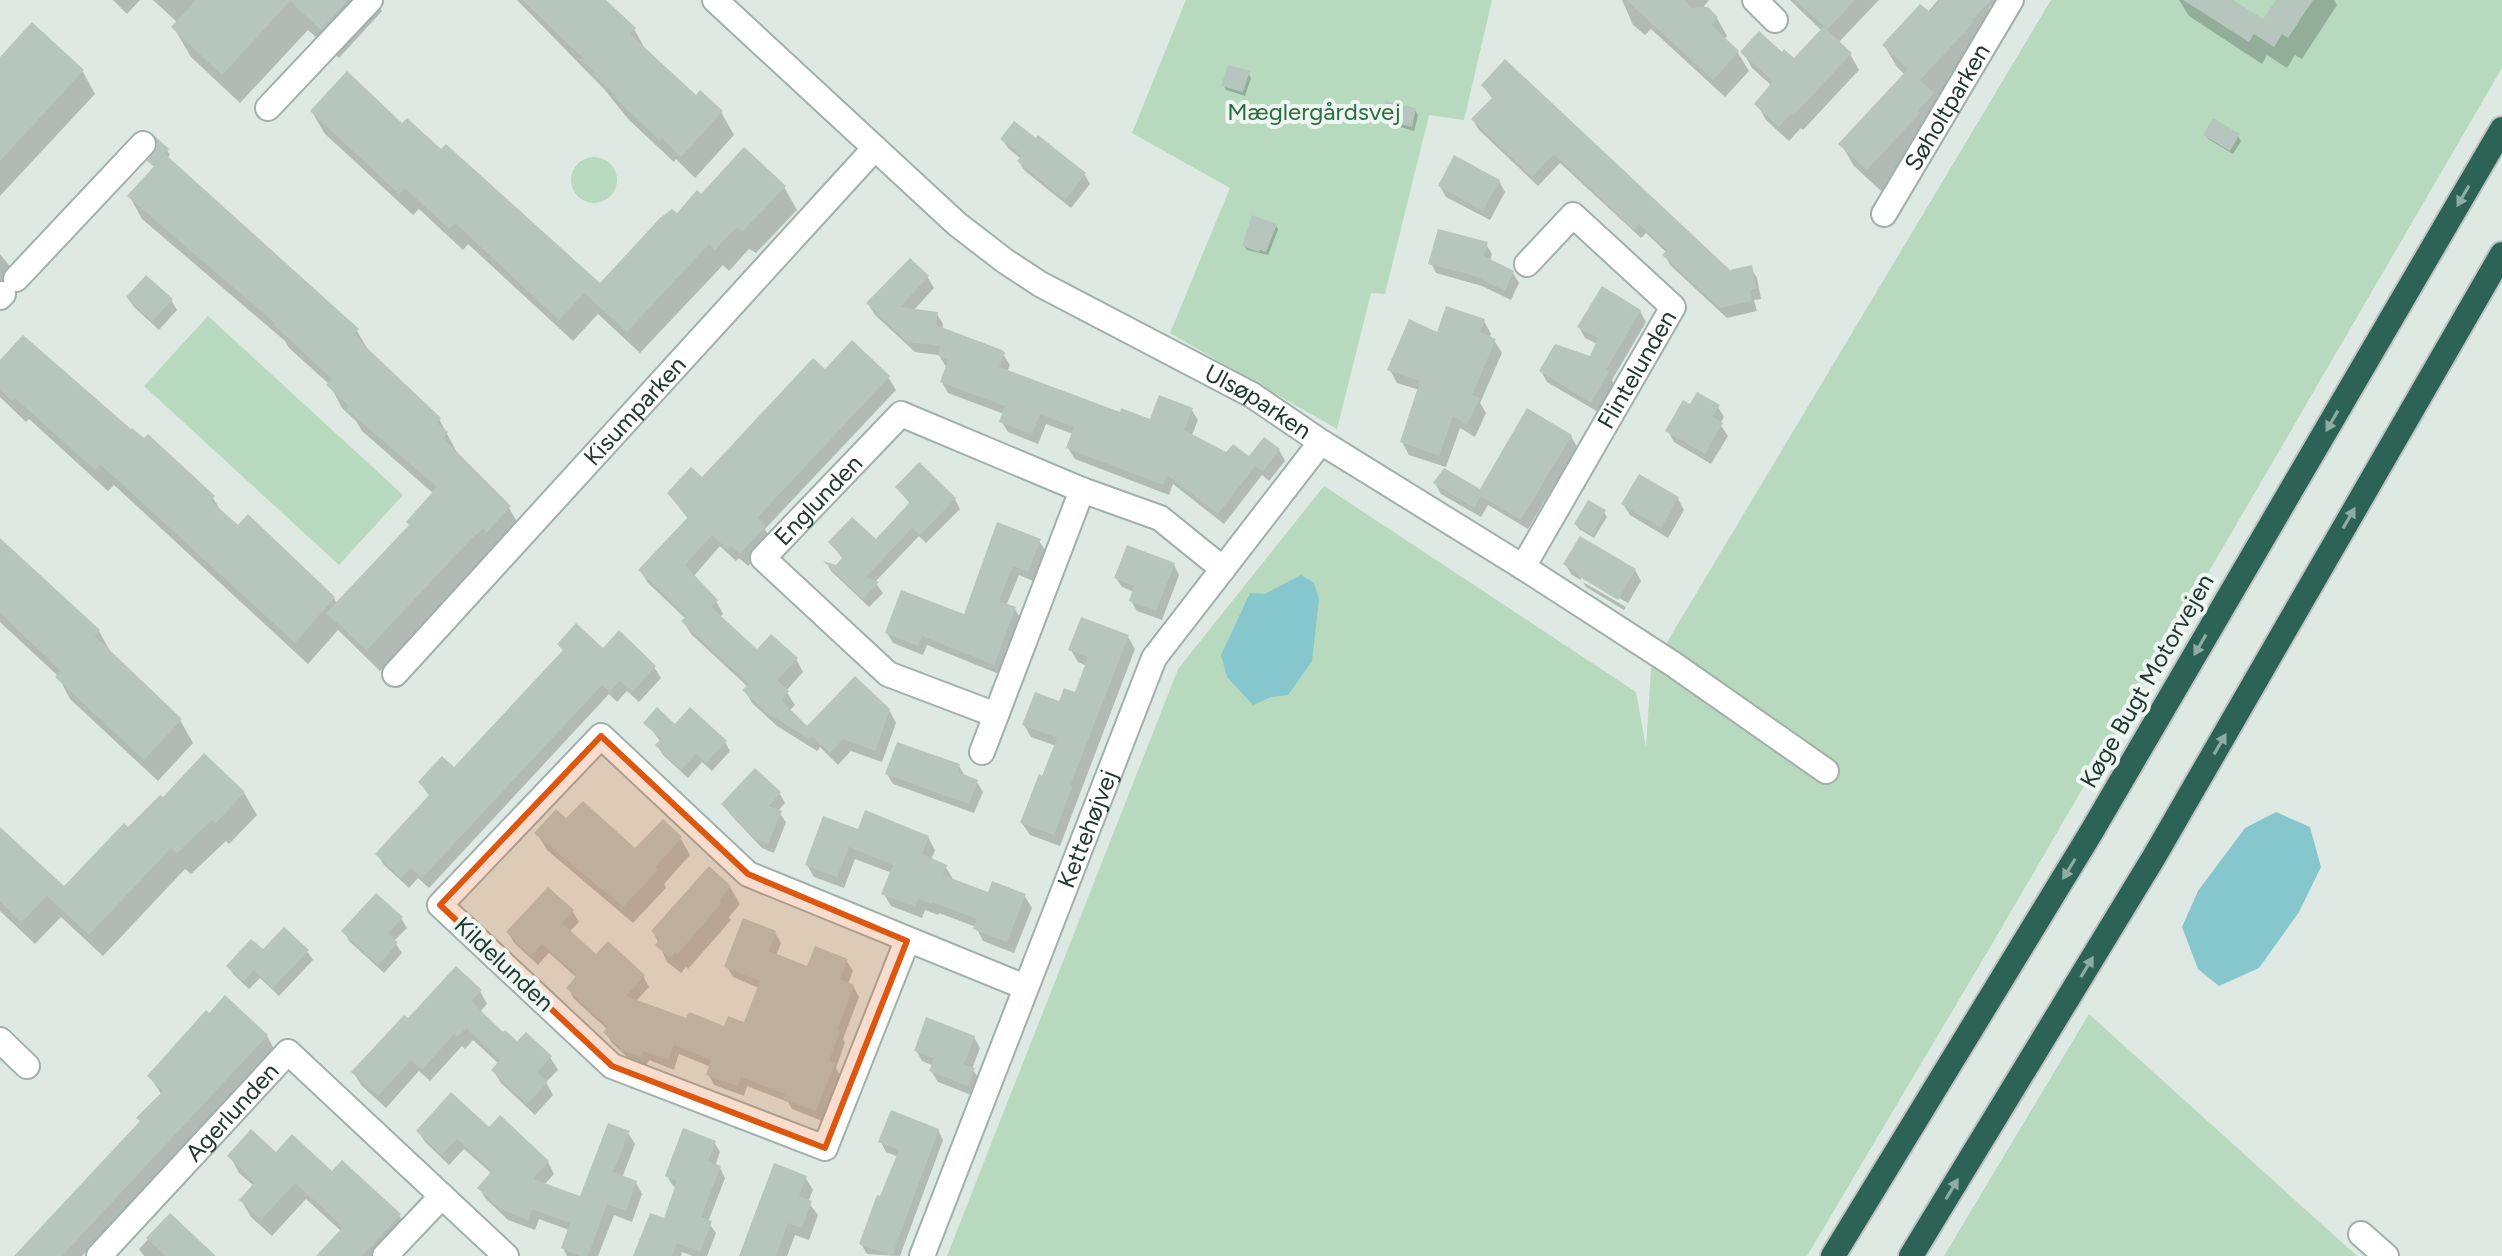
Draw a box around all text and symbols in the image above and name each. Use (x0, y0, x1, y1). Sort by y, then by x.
street label: Søholtparken (1898, 38, 1996, 176)
park label: Mæglergårdsvej (1227, 97, 1401, 126)
one-way arrow (2456, 185, 2470, 207)
street label: Flintelunden (1591, 305, 1682, 434)
street label: Kisumparken (577, 350, 692, 471)
street label: Ulsøparken (1200, 358, 1317, 445)
one-way arrow (2325, 410, 2339, 432)
street label: Englunden (768, 449, 868, 551)
one-way arrow (2342, 507, 2356, 529)
street label: Køge Bugt Motorvejen (2073, 569, 2220, 793)
one-way arrow (2193, 634, 2207, 656)
one-way arrow (2213, 732, 2227, 755)
street label: Kettehøjvej (1051, 766, 1123, 892)
one-way arrow (2062, 858, 2076, 880)
street label: Kildelunden (449, 910, 560, 1017)
one-way arrow (2080, 956, 2094, 978)
street label: Agerlunden (179, 1057, 285, 1167)
one-way arrow (1945, 1178, 1959, 1200)

